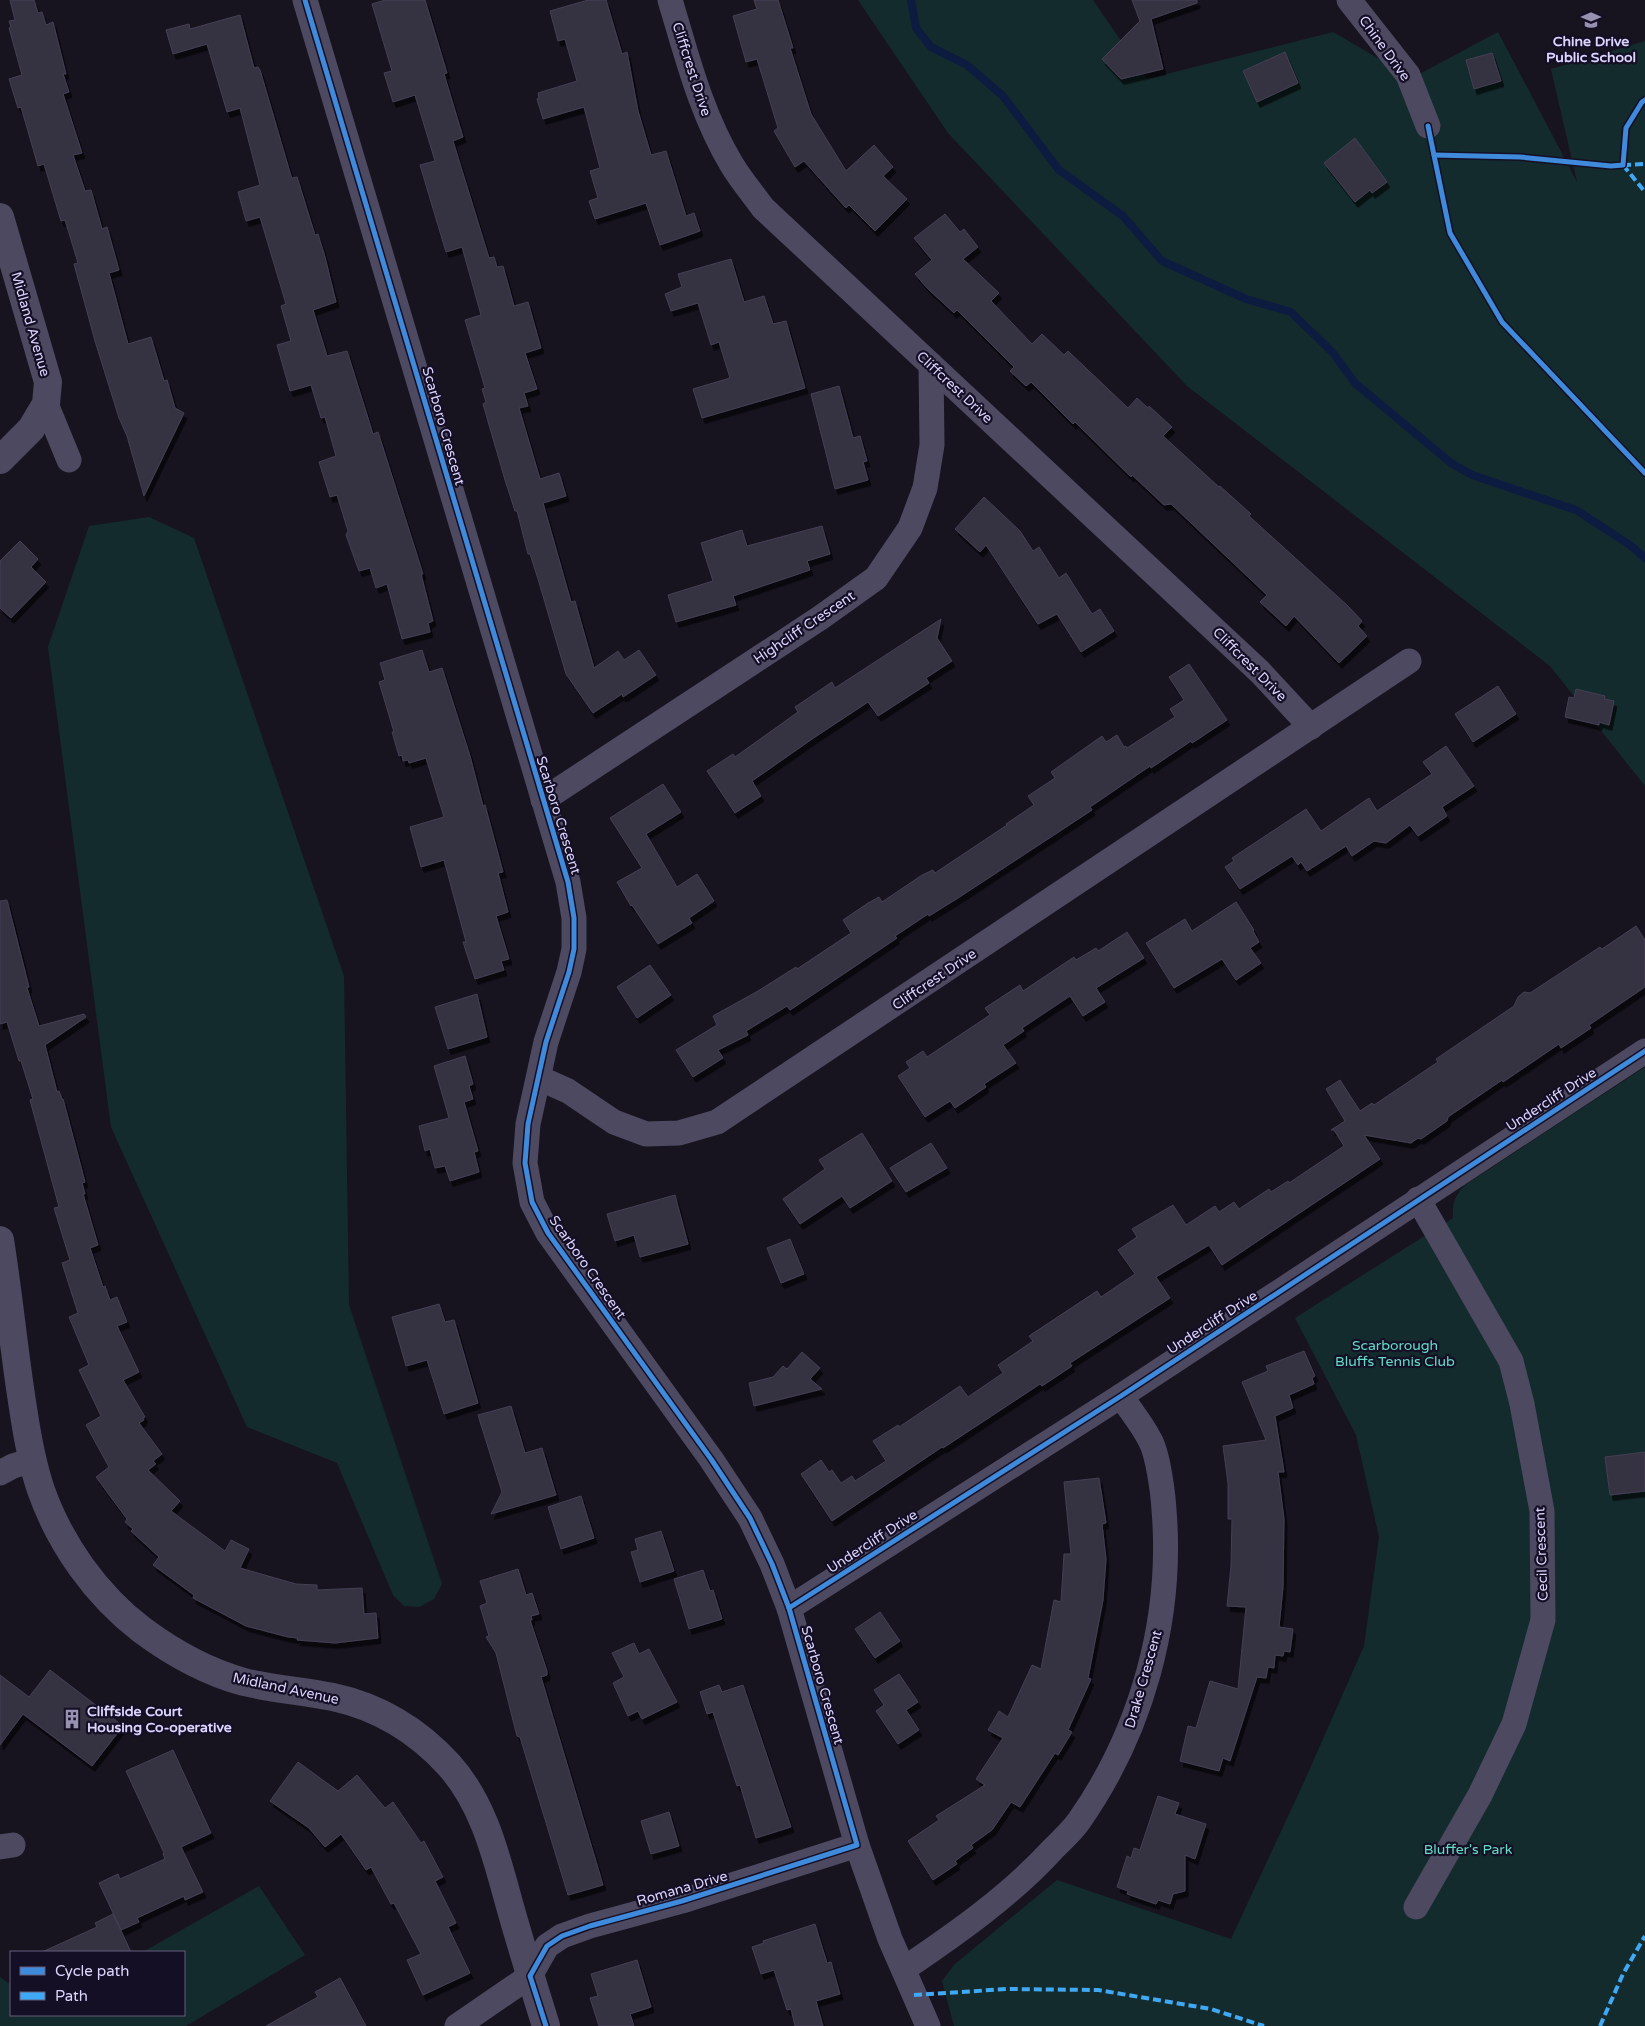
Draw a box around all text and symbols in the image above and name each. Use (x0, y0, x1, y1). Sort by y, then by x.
school or university icon: Chine Drive Public School (1580, 9, 1602, 31)
street label: Chine Drive (1355, 12, 1414, 84)
street label: Cliffcrest Drive (668, 20, 715, 118)
place label: Chine Drive Public School (1546, 33, 1636, 66)
street label: Midland Avenue (7, 270, 54, 379)
street label: Cliffcrest Drive (913, 348, 996, 427)
street label: Scarboro Crescent (418, 365, 469, 488)
street label: Highcliff Crescent (750, 587, 859, 668)
street label: Cliffcrest Drive (1209, 624, 1290, 705)
street label: Scarboro Crescent (532, 754, 585, 877)
street label: Cliffcrest Drive (889, 945, 980, 1014)
street label: Undercliff Drive (1503, 1064, 1600, 1135)
street label: Scarboro Crescent (546, 1212, 630, 1323)
street label: Undercliff Drive (1164, 1287, 1261, 1358)
park label: Scarborough Bluffs Tennis Club (1335, 1337, 1455, 1370)
street label: Undercliff Drive (824, 1506, 921, 1577)
street label: Cecil Crescent (1531, 1506, 1552, 1601)
street label: Scarboro Crescent (797, 1624, 848, 1747)
street label: Drake Crescent (1121, 1628, 1166, 1730)
street label: Midland Avenue (231, 1669, 341, 1708)
place label: Cliffside Court Housing Co-operative (87, 1703, 232, 1736)
building icon: Cliffside Court Housing Co-operative (61, 1708, 83, 1730)
park label: Bluffer's Park (1424, 1841, 1513, 1858)
street label: Romana Drive (635, 1867, 730, 1910)
legend (10, 1951, 185, 2016)
text: Cycle path (55, 1962, 129, 1980)
text: Path (55, 1987, 88, 2005)

